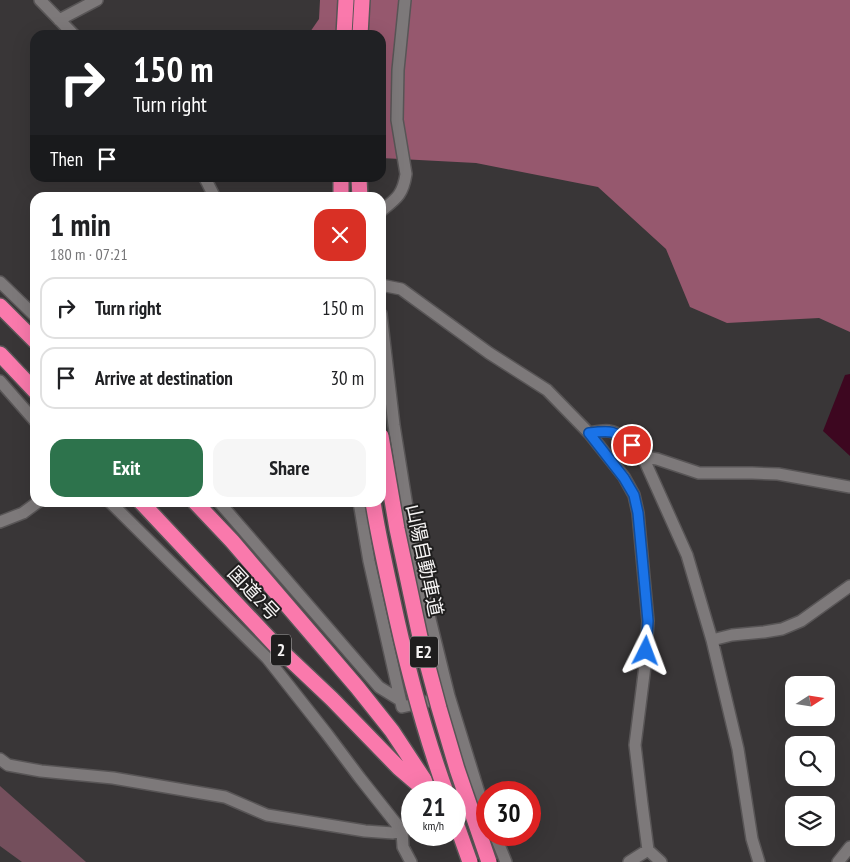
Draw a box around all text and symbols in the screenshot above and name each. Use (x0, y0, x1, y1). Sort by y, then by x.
text: 150 m (133, 46, 214, 92)
icon: right (50, 50, 115, 115)
text: Turn right (133, 90, 207, 118)
icon: arrive (93, 145, 121, 173)
text: Then (50, 147, 83, 171)
text: 1 min (50, 205, 111, 244)
button: close (314, 209, 366, 261)
text: 180 m · 07:21 (50, 244, 128, 264)
icon: right (52, 294, 80, 322)
text: Turn right (95, 296, 161, 320)
text: 150 m (322, 296, 364, 320)
icon: arrive (52, 364, 80, 392)
text: Arrive at destination (95, 366, 233, 390)
text: 30 m (331, 366, 364, 390)
pin (611, 424, 653, 466)
icon: arrive (618, 431, 646, 459)
button: Exit (50, 439, 203, 497)
button: Share (213, 439, 366, 497)
street label: 山陽自動車道 (401, 502, 449, 618)
street label: 国道2号 (223, 561, 285, 625)
position arrow (619, 624, 671, 676)
road number: 2 (271, 634, 291, 666)
road number: E2 (410, 636, 438, 668)
north arrow (785, 676, 835, 726)
map controls (785, 676, 835, 846)
button: search (785, 736, 835, 786)
speed limit sign: 30 (476, 781, 541, 846)
text: 21 (422, 791, 445, 823)
button: layers (785, 796, 835, 846)
text: km/h (423, 818, 444, 833)

